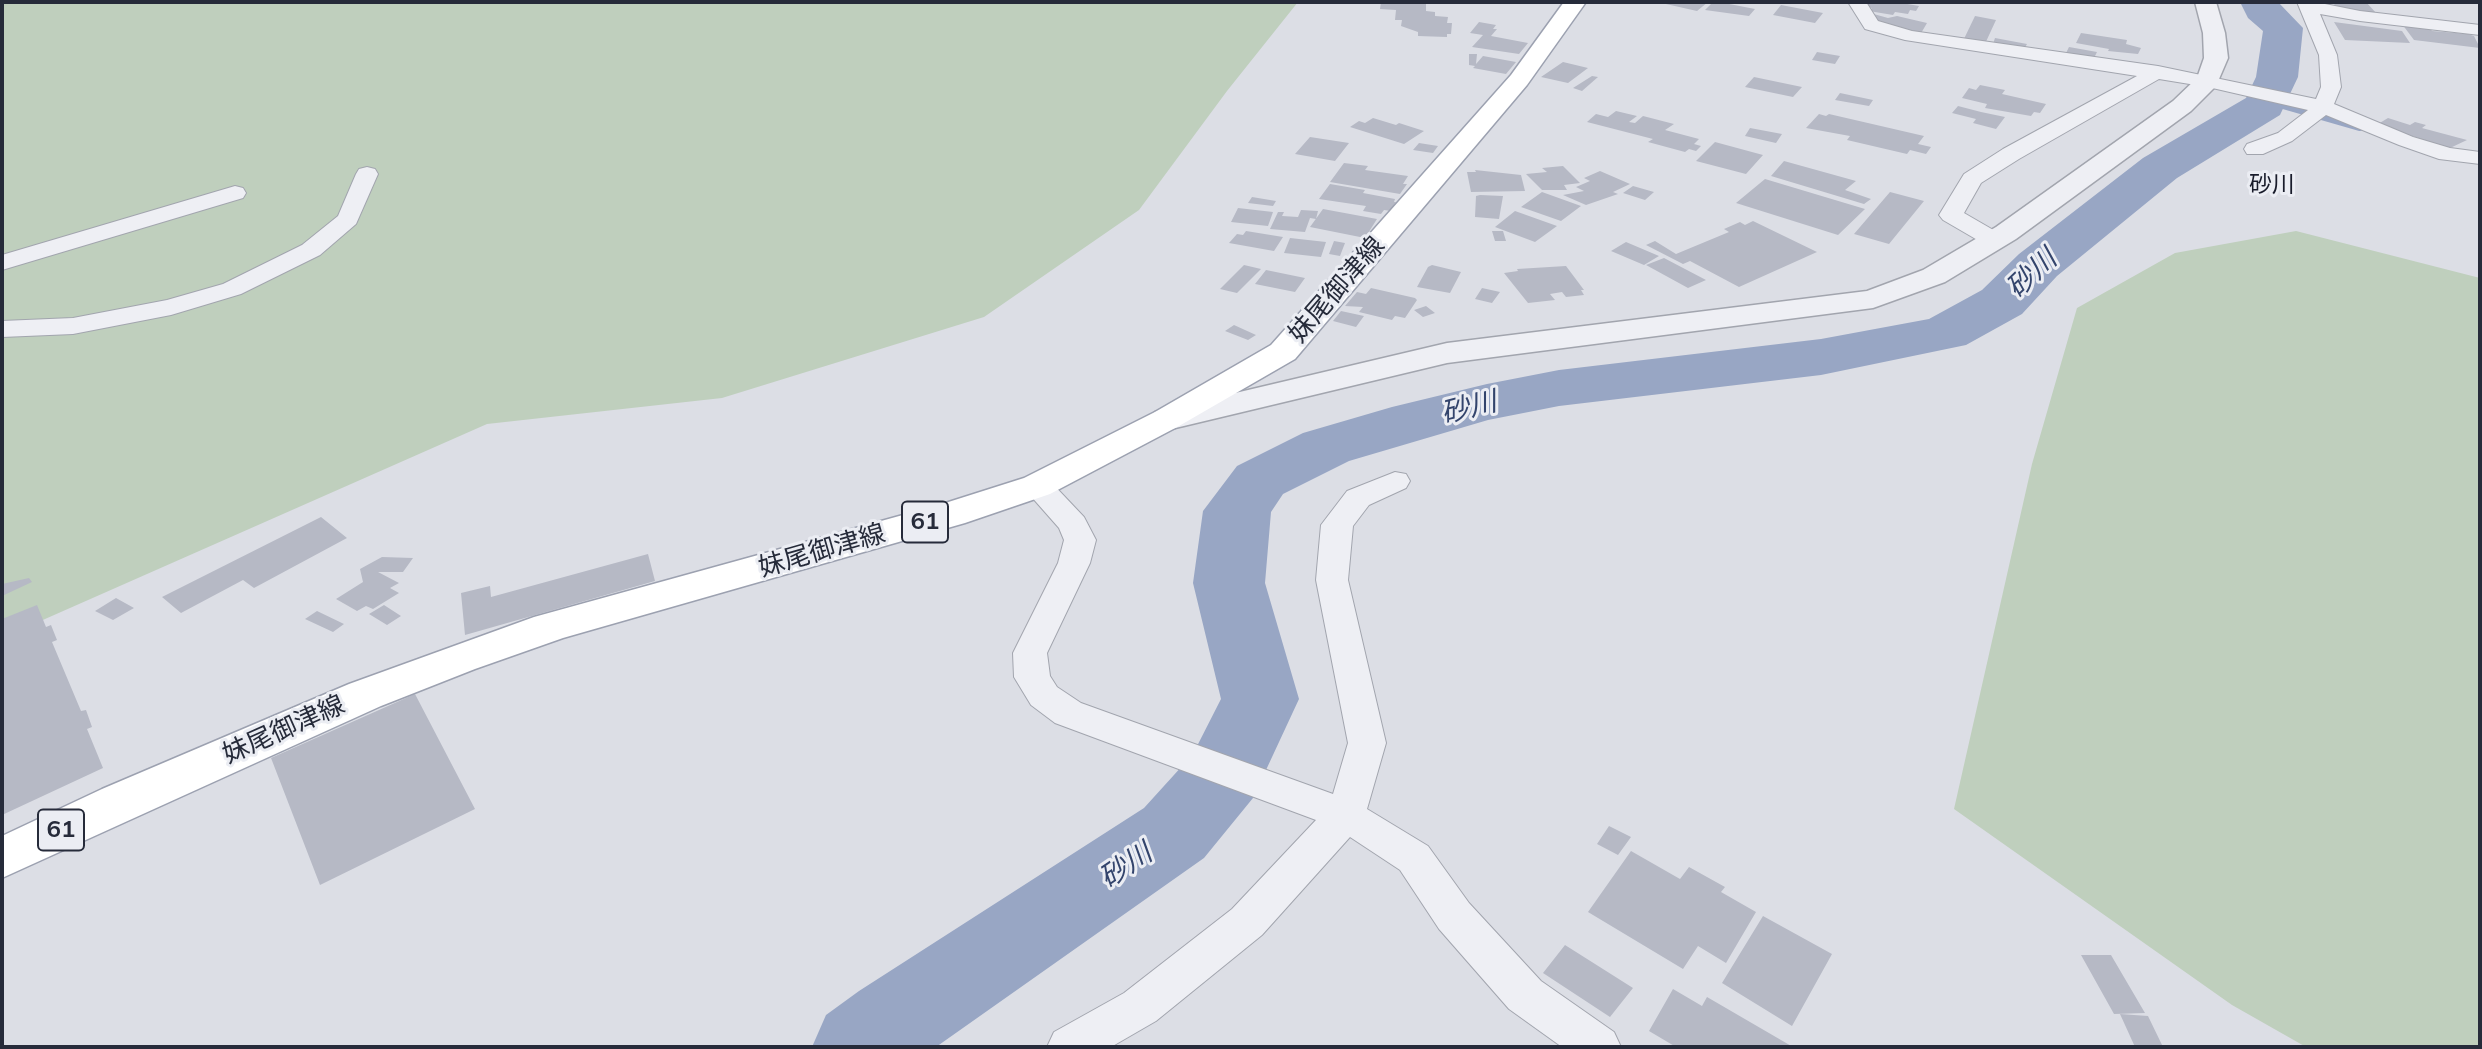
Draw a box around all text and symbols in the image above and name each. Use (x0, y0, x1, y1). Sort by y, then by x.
district label: 砂川 (2249, 171, 2295, 199)
street label: 妹尾御津線 (1283, 231, 1391, 349)
water label: 砂川 (2000, 243, 2064, 305)
water label: 砂川 (1438, 385, 1500, 431)
road number: 61 (902, 502, 948, 542)
street label: 妹尾御津線 (755, 518, 889, 584)
street label: 妹尾御津線 (218, 689, 350, 771)
road number: 61 (38, 810, 84, 850)
water label: 砂川 (1093, 836, 1159, 896)

